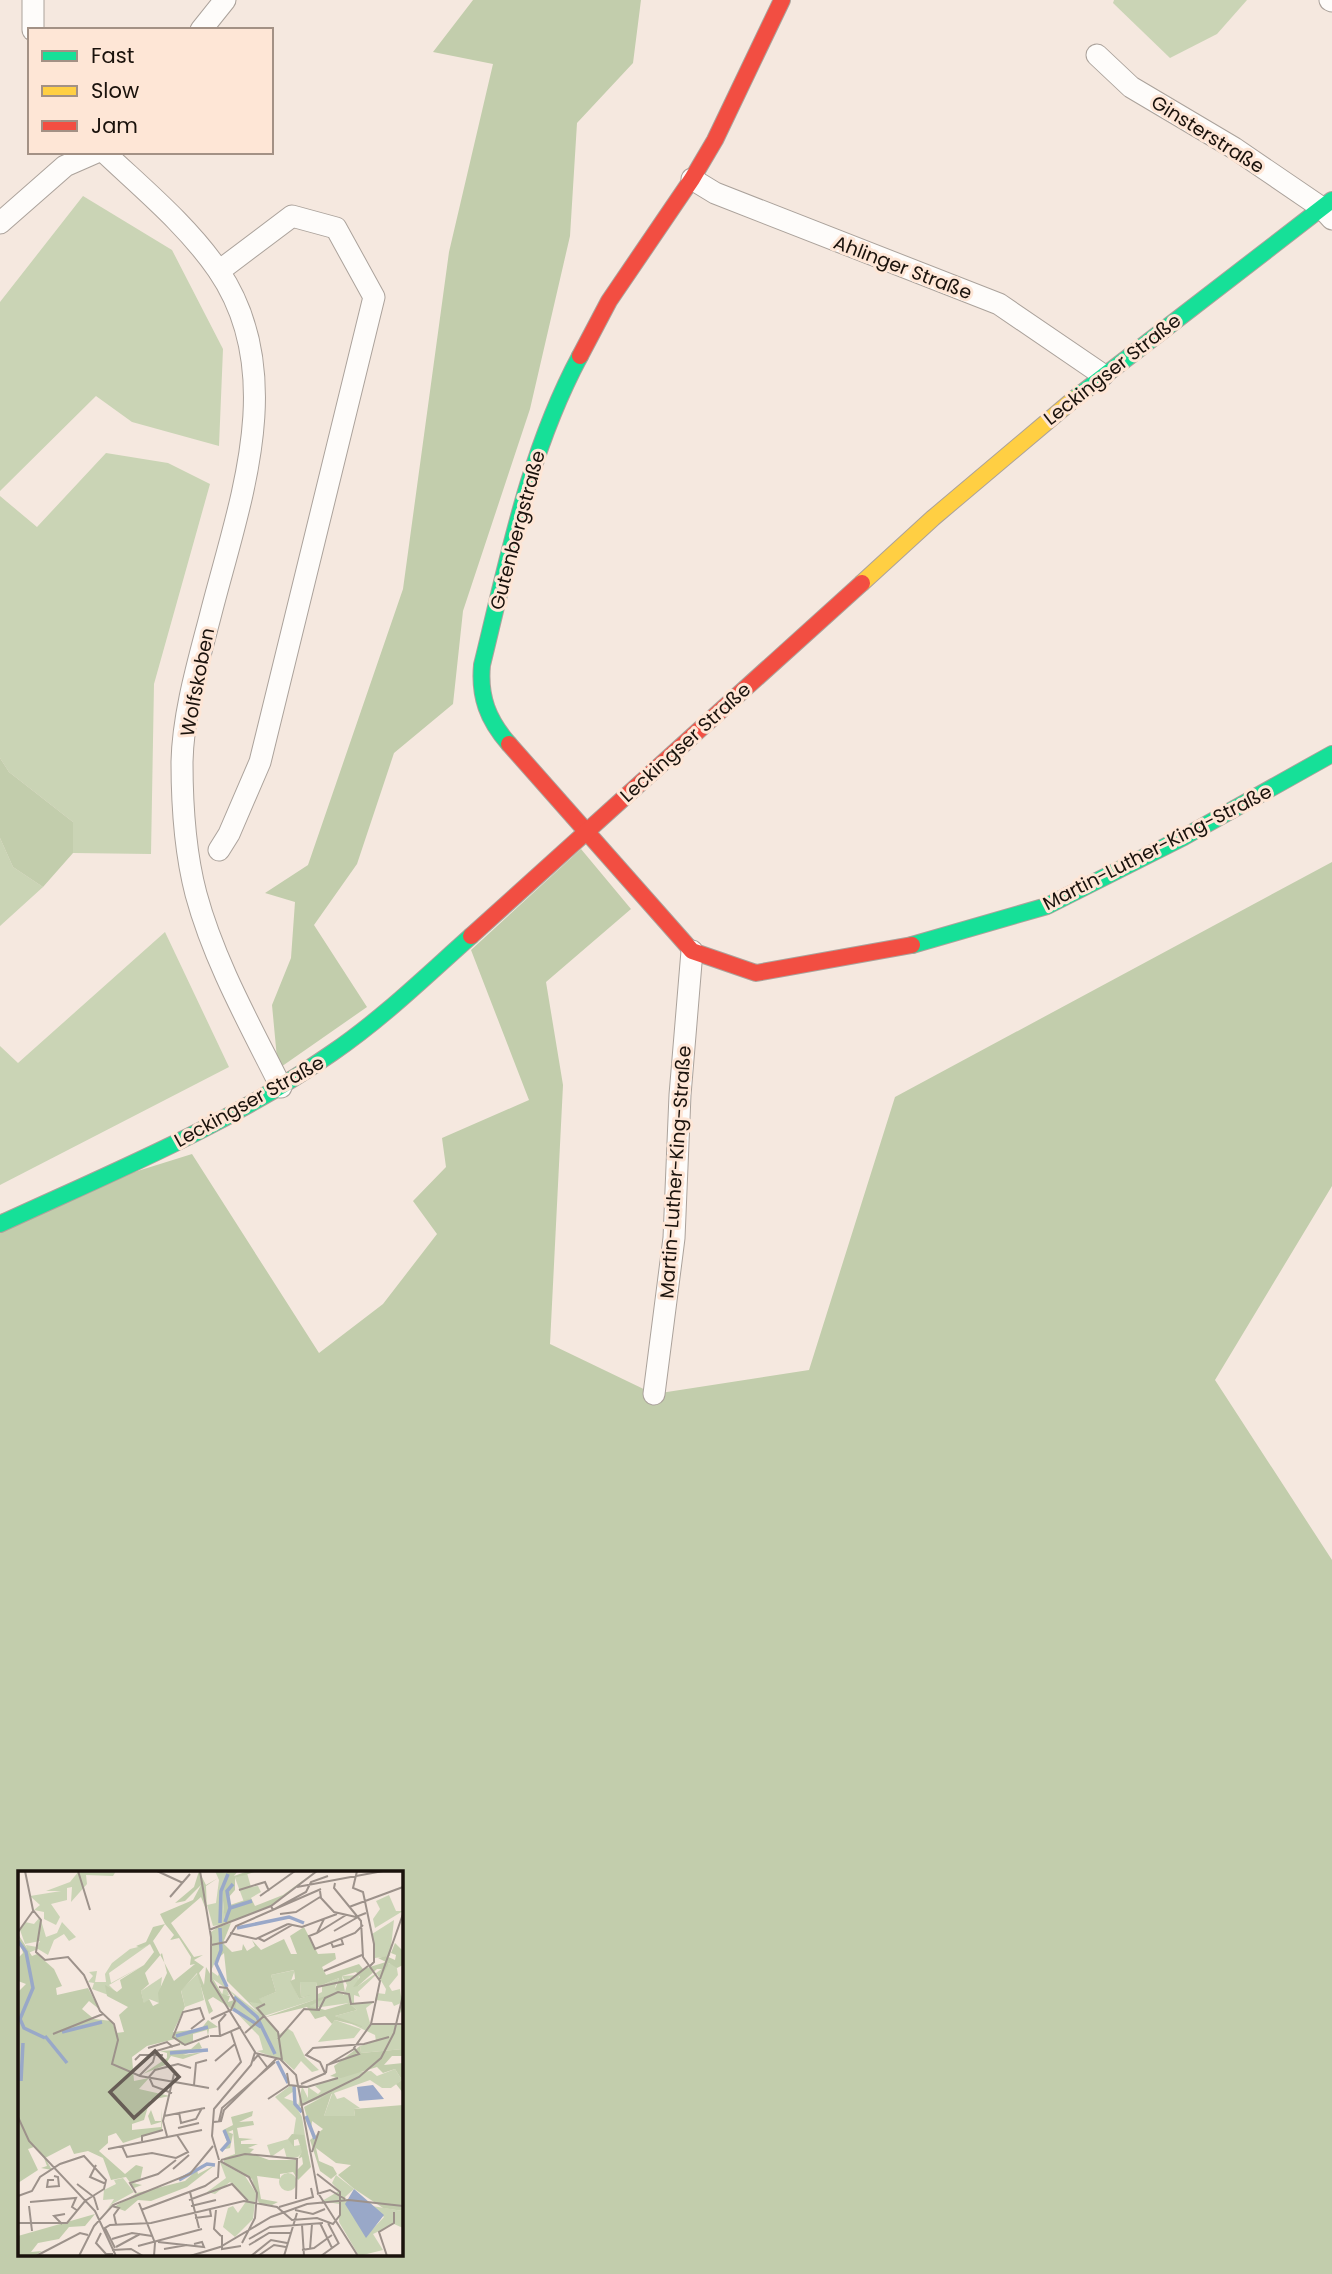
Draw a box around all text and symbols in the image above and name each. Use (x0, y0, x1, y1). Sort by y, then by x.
legend (28, 28, 273, 154)
text: Fast (91, 41, 134, 70)
text: Slow (91, 76, 139, 105)
street label: Ginsterstraße (1146, 89, 1270, 180)
text: Jam (91, 111, 138, 140)
street label: Ahlinger Straße (830, 229, 976, 306)
street label: Leckingser Straße (1038, 307, 1187, 432)
street label: Gutenbergstraße (483, 448, 552, 613)
street label: Wolfskoben (174, 625, 221, 739)
street label: Leckingser Straße (614, 676, 757, 808)
street label: Martin-Luther-King-Straße (1038, 778, 1276, 917)
street label: Martin-Luther-King-Straße (653, 1045, 698, 1299)
street label: Leckingser Straße (169, 1049, 329, 1154)
inset map (18, 1871, 402, 2256)

